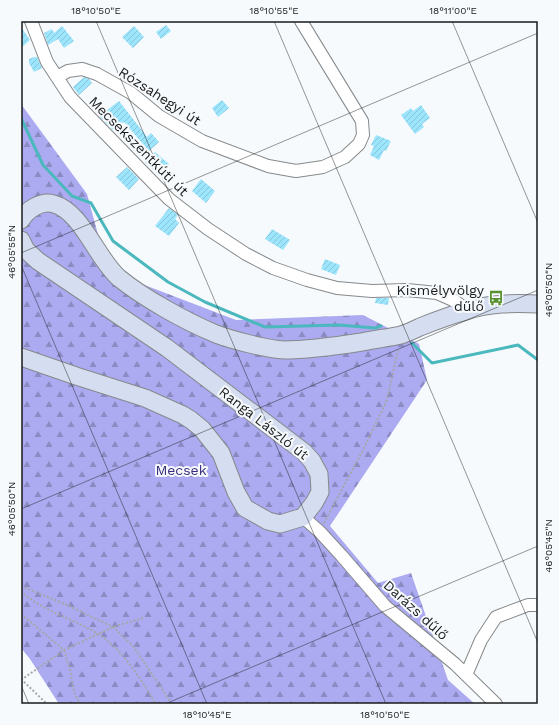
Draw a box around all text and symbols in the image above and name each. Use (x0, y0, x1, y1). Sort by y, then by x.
text: 18°10'50"E (71, 5, 121, 16)
text: 18°10'55"E (249, 5, 299, 16)
text: 18°11'00"E (429, 5, 477, 16)
street label: Rózsahegyi út (116, 64, 204, 129)
street label: Mecsekszentkúti út (86, 93, 192, 199)
text: 46°05'55"N (6, 225, 17, 279)
text: 46°05'50"N (543, 263, 554, 317)
place label: Kismélyvölgy dűlő (397, 282, 485, 314)
bus stop icon: Kismélyvölgy dűlő (487, 289, 505, 307)
street label: Ranga László út (216, 383, 312, 463)
park label: Mecsek (155, 462, 207, 478)
text: 46°05'50"N (6, 482, 17, 536)
text: 46°05'45"N (543, 519, 554, 573)
street label: Darázs dűlő (380, 577, 452, 643)
text: 18°10'45"E (183, 709, 231, 720)
text: 18°10'50"E (360, 709, 410, 720)

